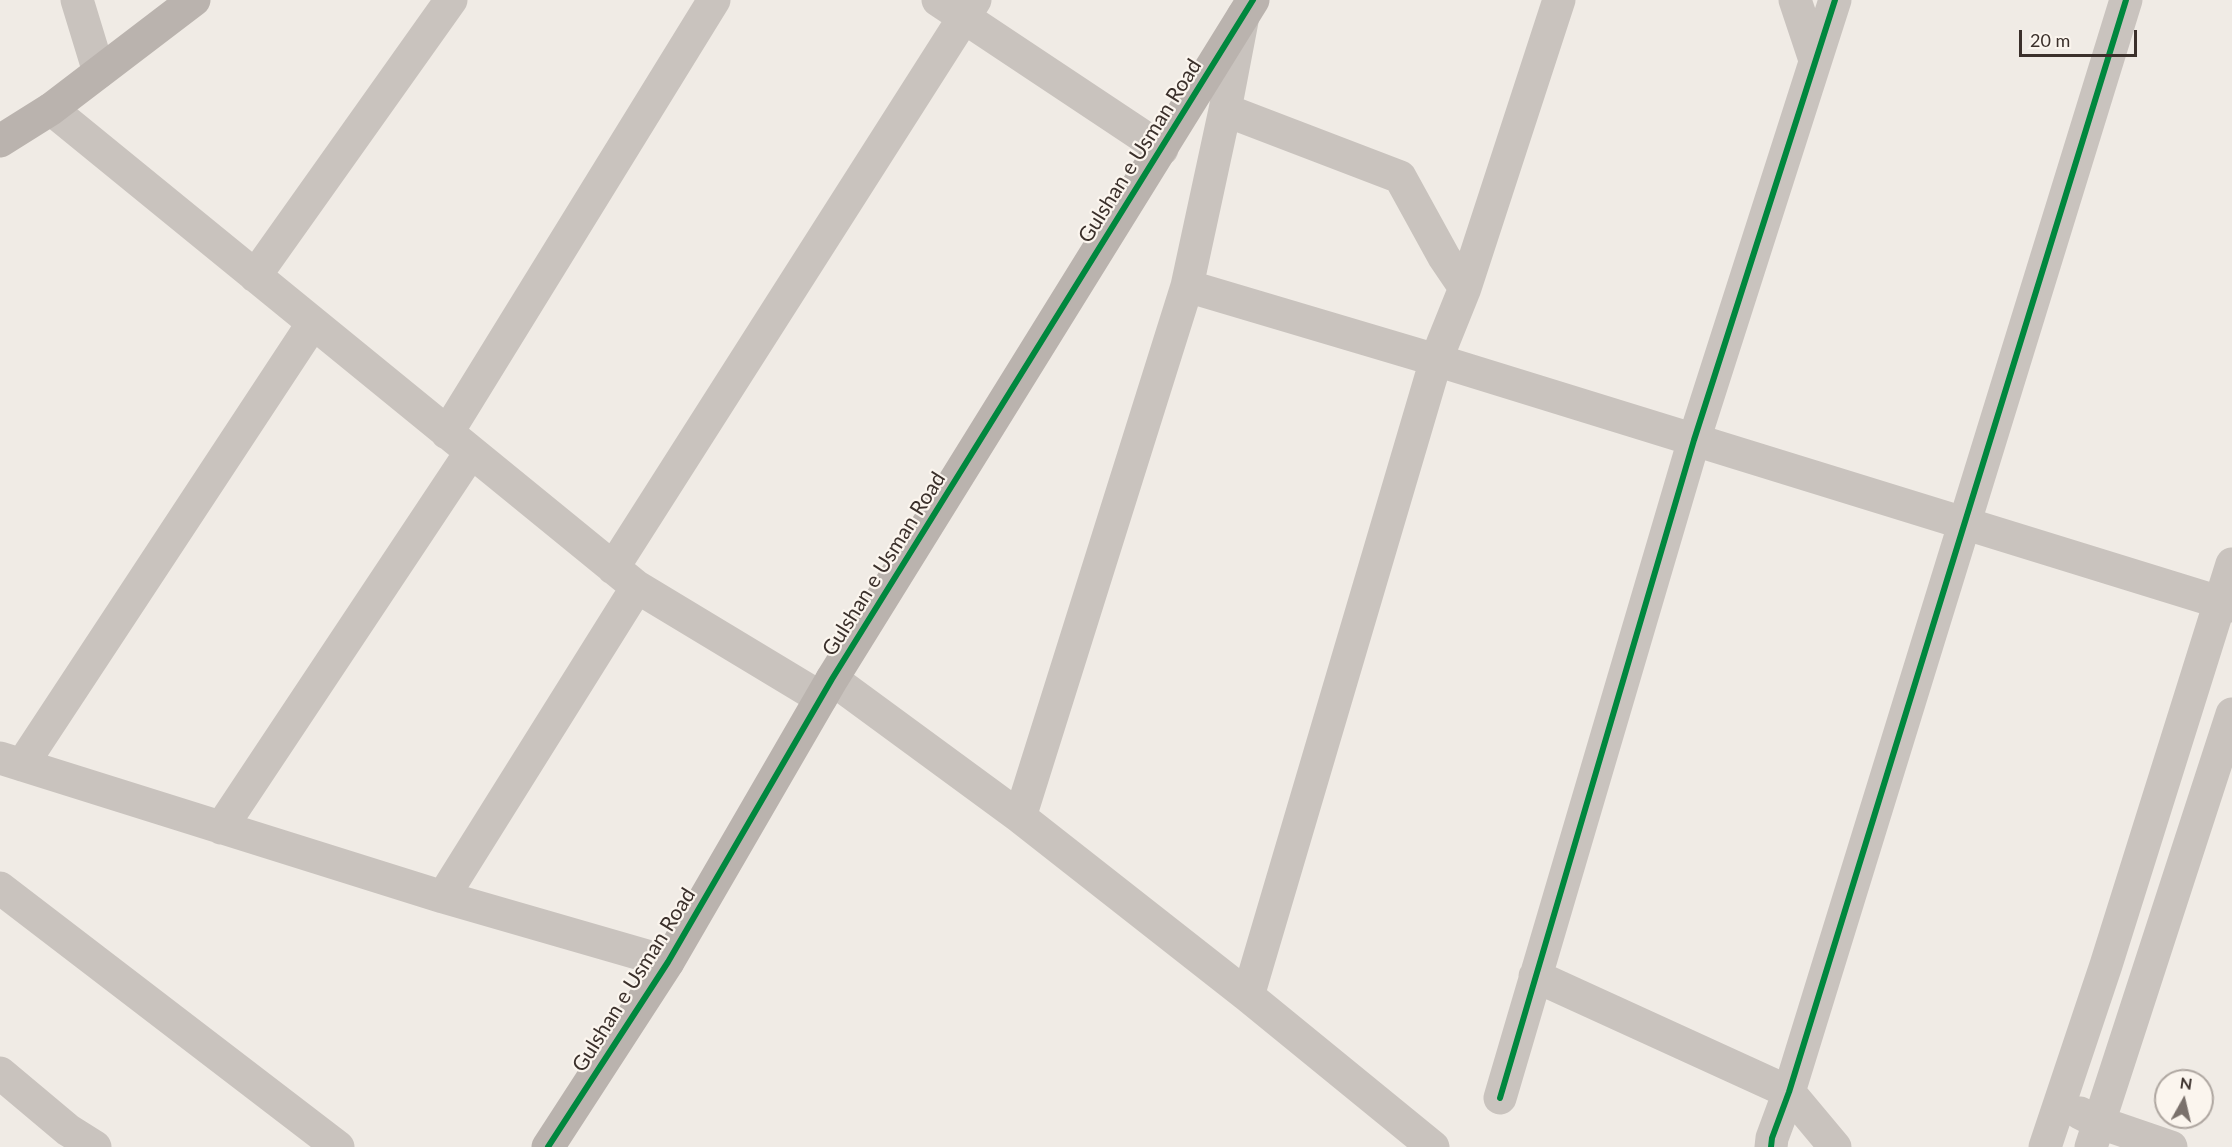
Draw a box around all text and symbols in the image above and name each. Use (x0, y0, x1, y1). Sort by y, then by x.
scale bar (2022, 18, 2140, 56)
text: 20 m (2030, 29, 2070, 51)
street label: Gulshan e Usman Road (1073, 54, 1207, 248)
street label: Gulshan e Usman Road (817, 467, 951, 661)
street label: Gulshan e Usman Road (567, 883, 701, 1077)
north arrow (2154, 1069, 2214, 1129)
text: N (2179, 1072, 2194, 1093)

